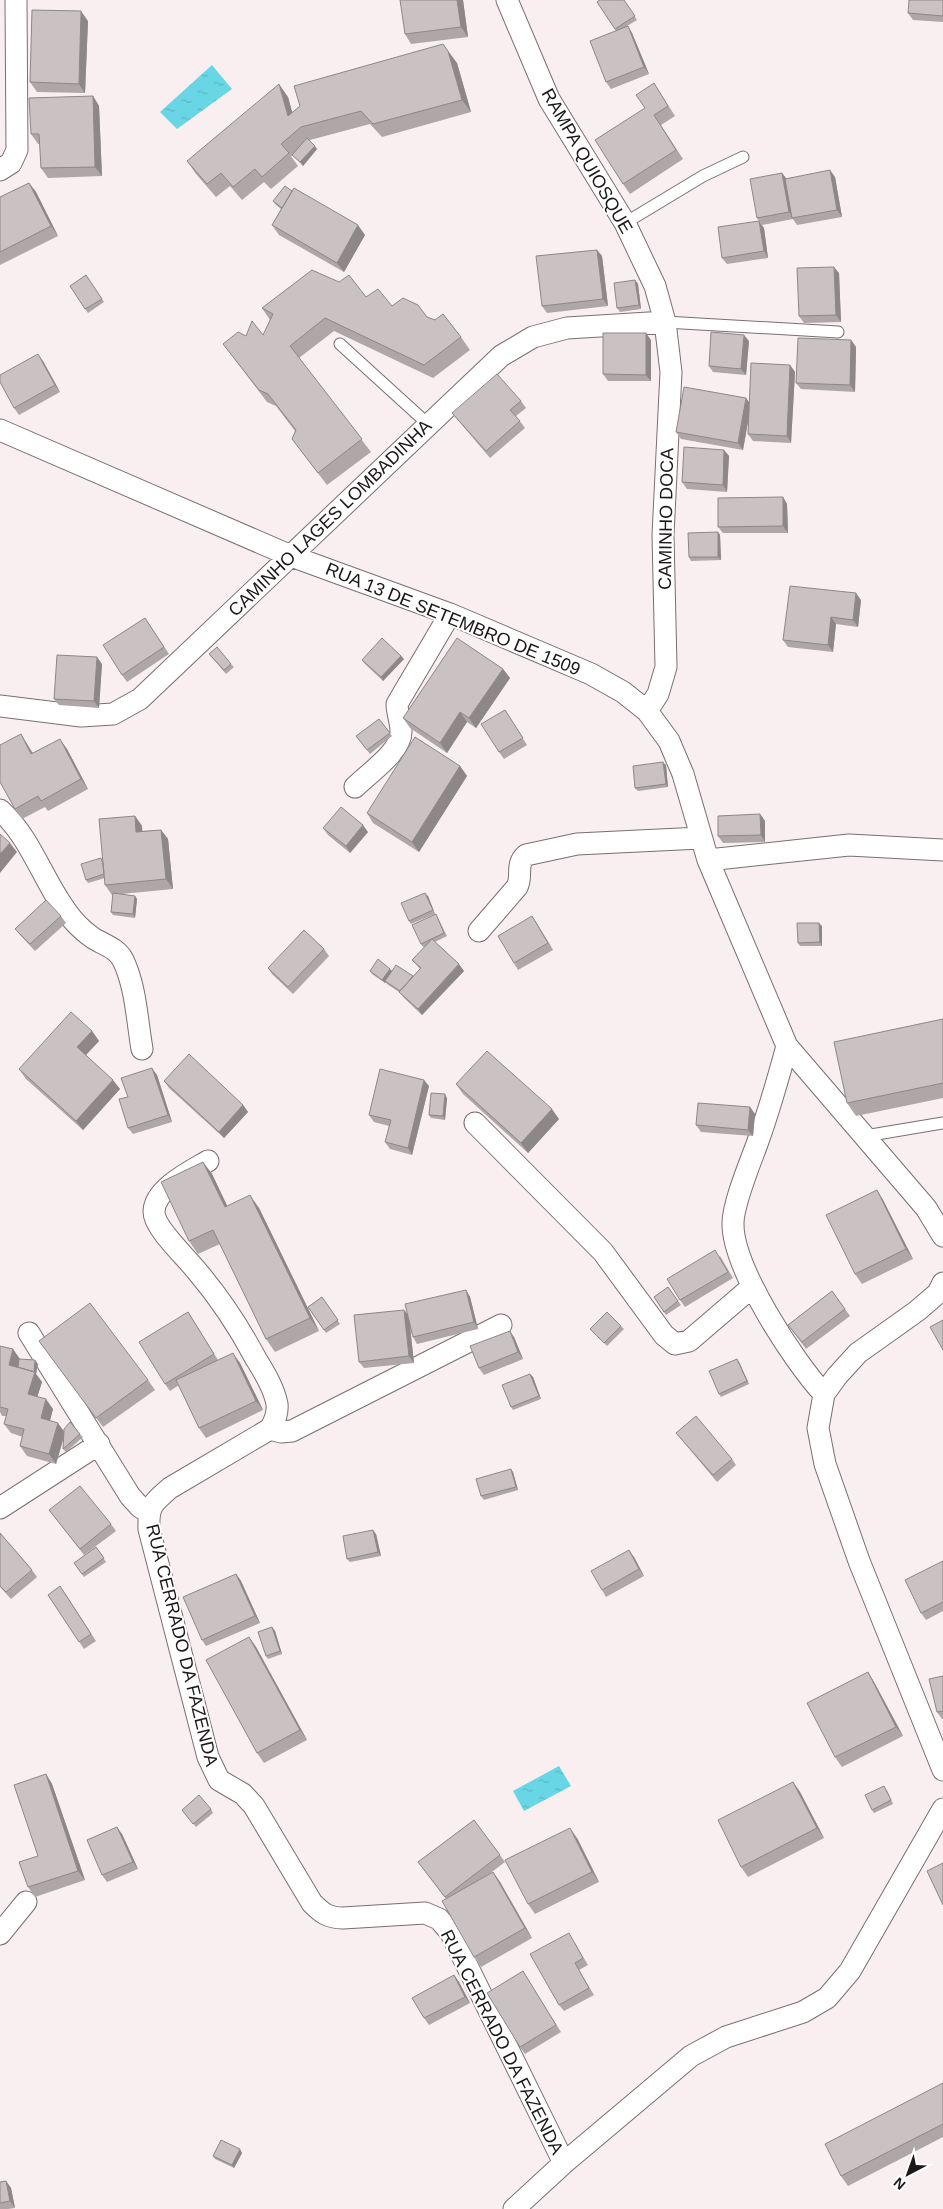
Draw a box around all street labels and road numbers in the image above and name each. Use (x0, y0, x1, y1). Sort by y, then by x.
street label: RAMPA QUIOSQUE (537, 85, 637, 237)
street label: CAMINHO LAGES LOMBADINHA (224, 416, 436, 620)
street label: CAMINHO DOCA (655, 448, 677, 590)
street label: RUA 13 DE SETEMBRO DE 1509 (323, 559, 583, 679)
street label: RUA CERRADO DA FAZENDA (142, 1522, 222, 1768)
street label: RUA CERRADO DA FAZENDA (437, 1927, 567, 2157)

